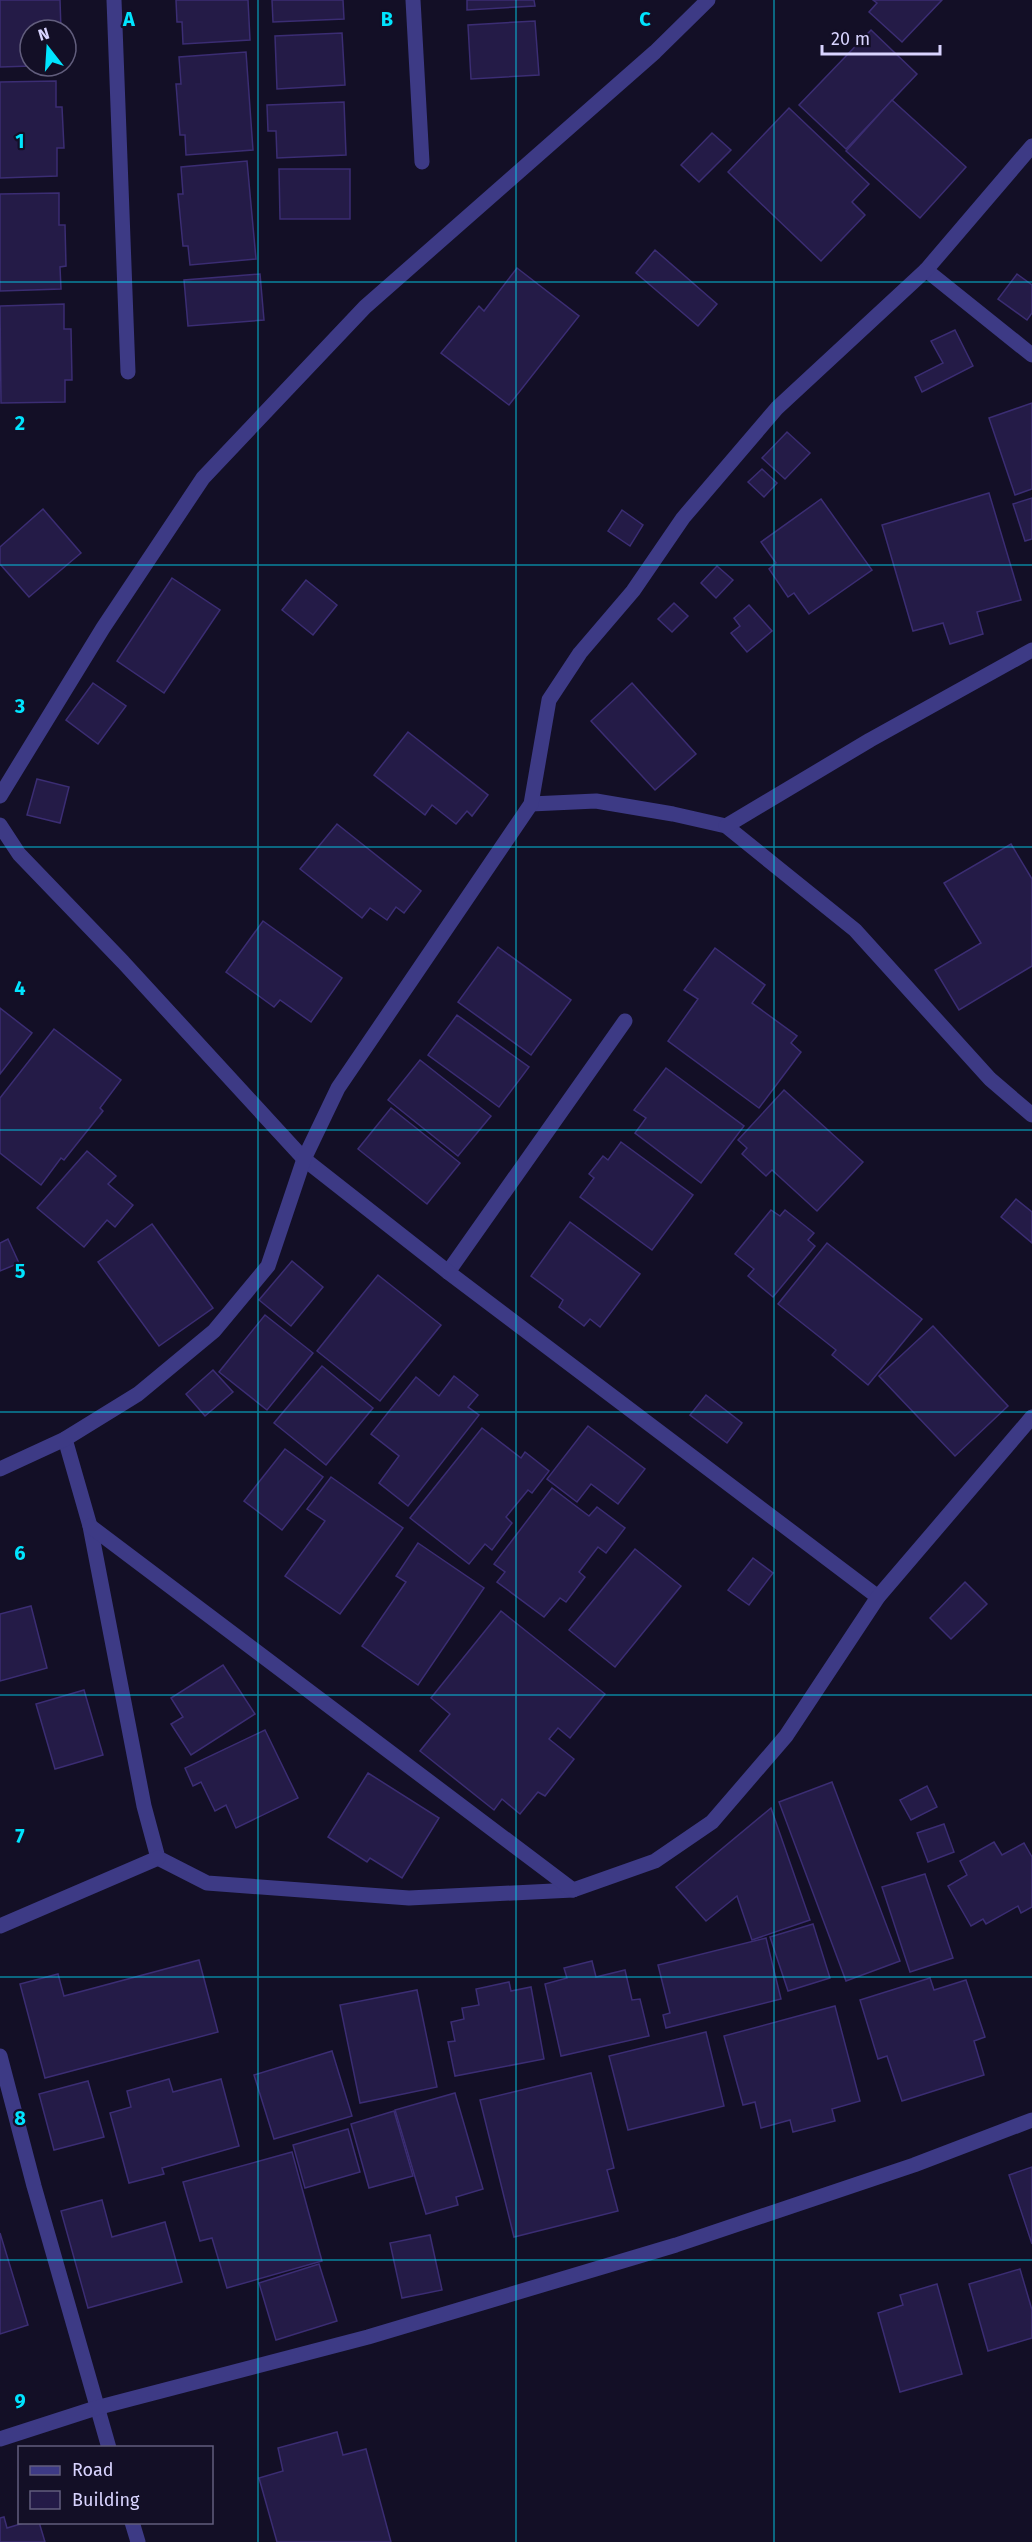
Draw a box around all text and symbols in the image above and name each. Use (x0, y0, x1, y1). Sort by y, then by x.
text: A (122, 7, 136, 31)
text: B (381, 7, 393, 31)
text: C (639, 7, 651, 31)
north arrow (18, 18, 78, 78)
scale bar (822, 18, 940, 56)
text: N (36, 23, 52, 45)
text: 20 m (831, 28, 870, 50)
text: 1 (15, 129, 25, 153)
text: 2 (15, 411, 25, 435)
text: 3 (14, 694, 25, 718)
text: 4 (14, 976, 26, 1000)
text: 5 (15, 1259, 26, 1283)
text: 6 (14, 1541, 26, 1565)
text: 7 (15, 1824, 25, 1848)
text: 8 (14, 2106, 26, 2130)
text: 9 (14, 2389, 26, 2413)
legend (18, 2446, 213, 2524)
text: Road (72, 2459, 114, 2481)
text: Building (72, 2489, 140, 2511)

